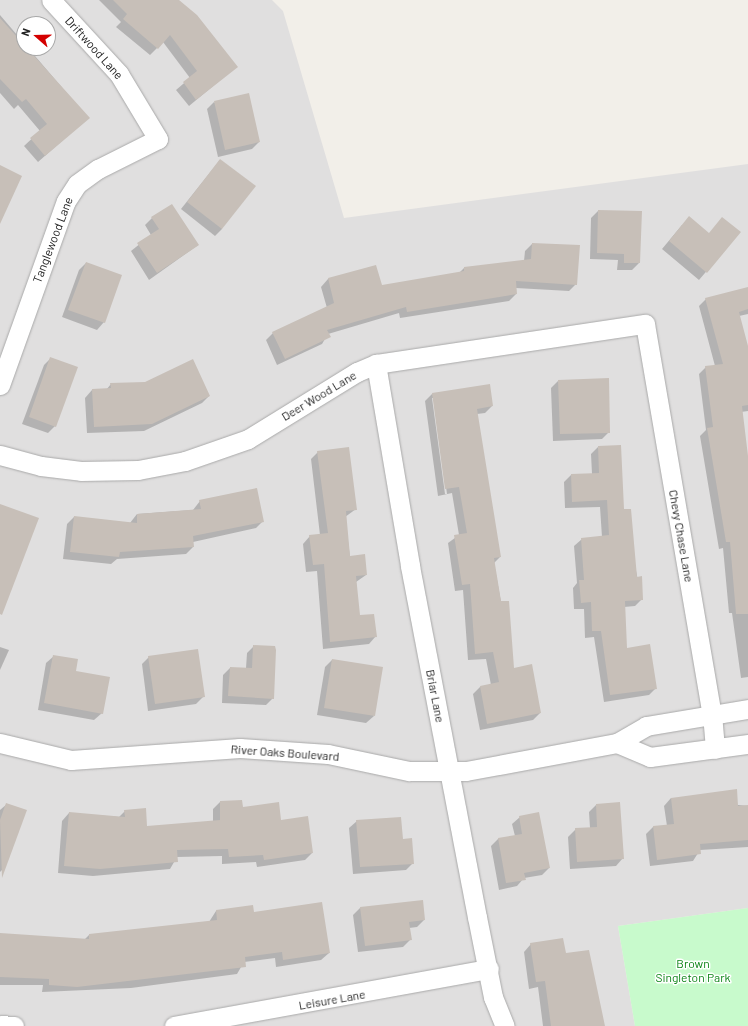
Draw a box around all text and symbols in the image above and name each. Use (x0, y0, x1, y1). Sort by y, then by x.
street label: Driftwood Lane (62, 14, 126, 82)
north arrow (16, 16, 56, 56)
text: N (18, 26, 33, 38)
street label: Tanglewood Lane (30, 195, 76, 285)
street label: Deer Wood Lane (279, 368, 359, 424)
street label: Chevy Chase Lane (666, 489, 696, 583)
street label: Briar Lane (423, 668, 447, 724)
street label: River Oaks Boulevard (230, 742, 340, 764)
park label: Brown Singleton Park (655, 957, 731, 985)
street label: Leisure Lane (298, 987, 366, 1013)

